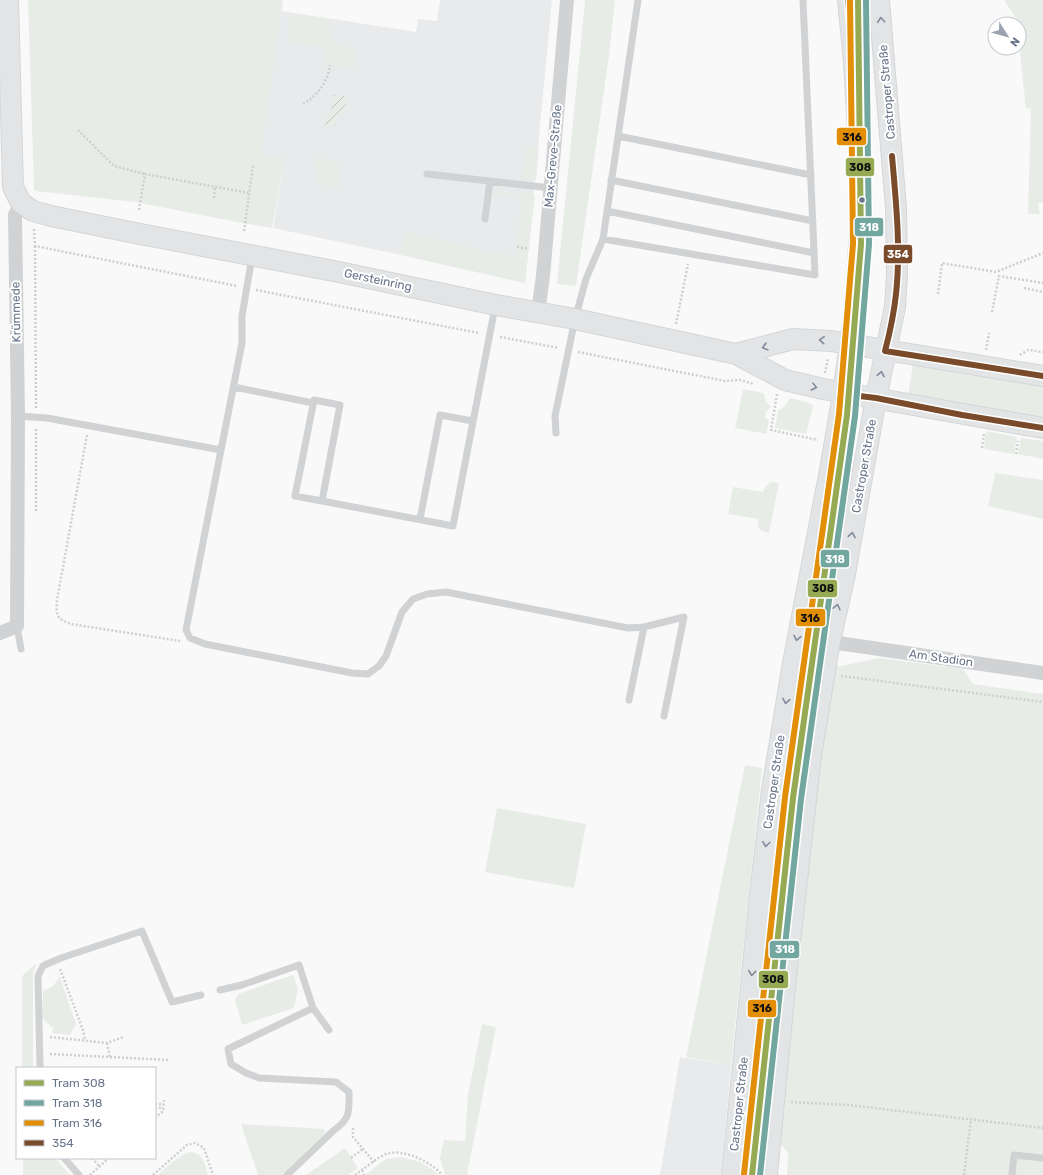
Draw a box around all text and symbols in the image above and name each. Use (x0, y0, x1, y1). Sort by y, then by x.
one-way arrow (877, 16, 886, 23)
north arrow (987, 16, 1027, 56)
text: N (1007, 35, 1022, 49)
street label: Castroper Straße (876, 44, 898, 140)
street label: Max-Greve-Straße (542, 104, 564, 208)
line badge: 316 (836, 127, 867, 146)
text: 316 (842, 131, 862, 144)
line badge: 308 (845, 157, 875, 177)
text: 308 (849, 161, 871, 174)
unlabelled marker (857, 195, 867, 205)
line badge: 318 (854, 217, 884, 237)
text: 318 (859, 221, 879, 234)
line badge: 354 (883, 244, 913, 264)
text: 354 (887, 248, 909, 261)
street label: Gersteinring (343, 266, 413, 294)
street label: Krümmede (8, 281, 24, 343)
one-way arrow (819, 336, 825, 345)
one-way arrow (762, 342, 768, 350)
one-way arrow (876, 371, 884, 378)
one-way arrow (810, 382, 817, 391)
street label: Castroper Straße (849, 418, 879, 514)
one-way arrow (847, 532, 855, 538)
line badge: 318 (820, 549, 850, 568)
text: 318 (825, 553, 845, 566)
line badge: 308 (807, 579, 838, 598)
text: 308 (812, 582, 834, 595)
one-way arrow (832, 604, 840, 610)
line badge: 316 (795, 608, 826, 627)
text: 316 (800, 612, 820, 625)
one-way arrow (794, 635, 802, 642)
street label: Am Stadion (908, 647, 974, 669)
one-way arrow (782, 698, 791, 704)
street label: Castroper Straße (760, 734, 788, 830)
one-way arrow (762, 841, 771, 847)
line badge: 318 (769, 940, 800, 959)
text: 318 (775, 943, 795, 956)
one-way arrow (747, 970, 756, 976)
line badge: 308 (758, 970, 789, 989)
text: 308 (762, 973, 784, 986)
line badge: 316 (747, 999, 777, 1018)
text: 316 (752, 1002, 772, 1015)
street label: Castroper Straße (727, 1056, 751, 1152)
legend (16, 1067, 156, 1159)
text: Tram 308 (52, 1076, 105, 1090)
text: Tram 318 (52, 1096, 102, 1110)
text: Tram 316 (52, 1116, 102, 1130)
text: 354 (52, 1136, 74, 1150)

